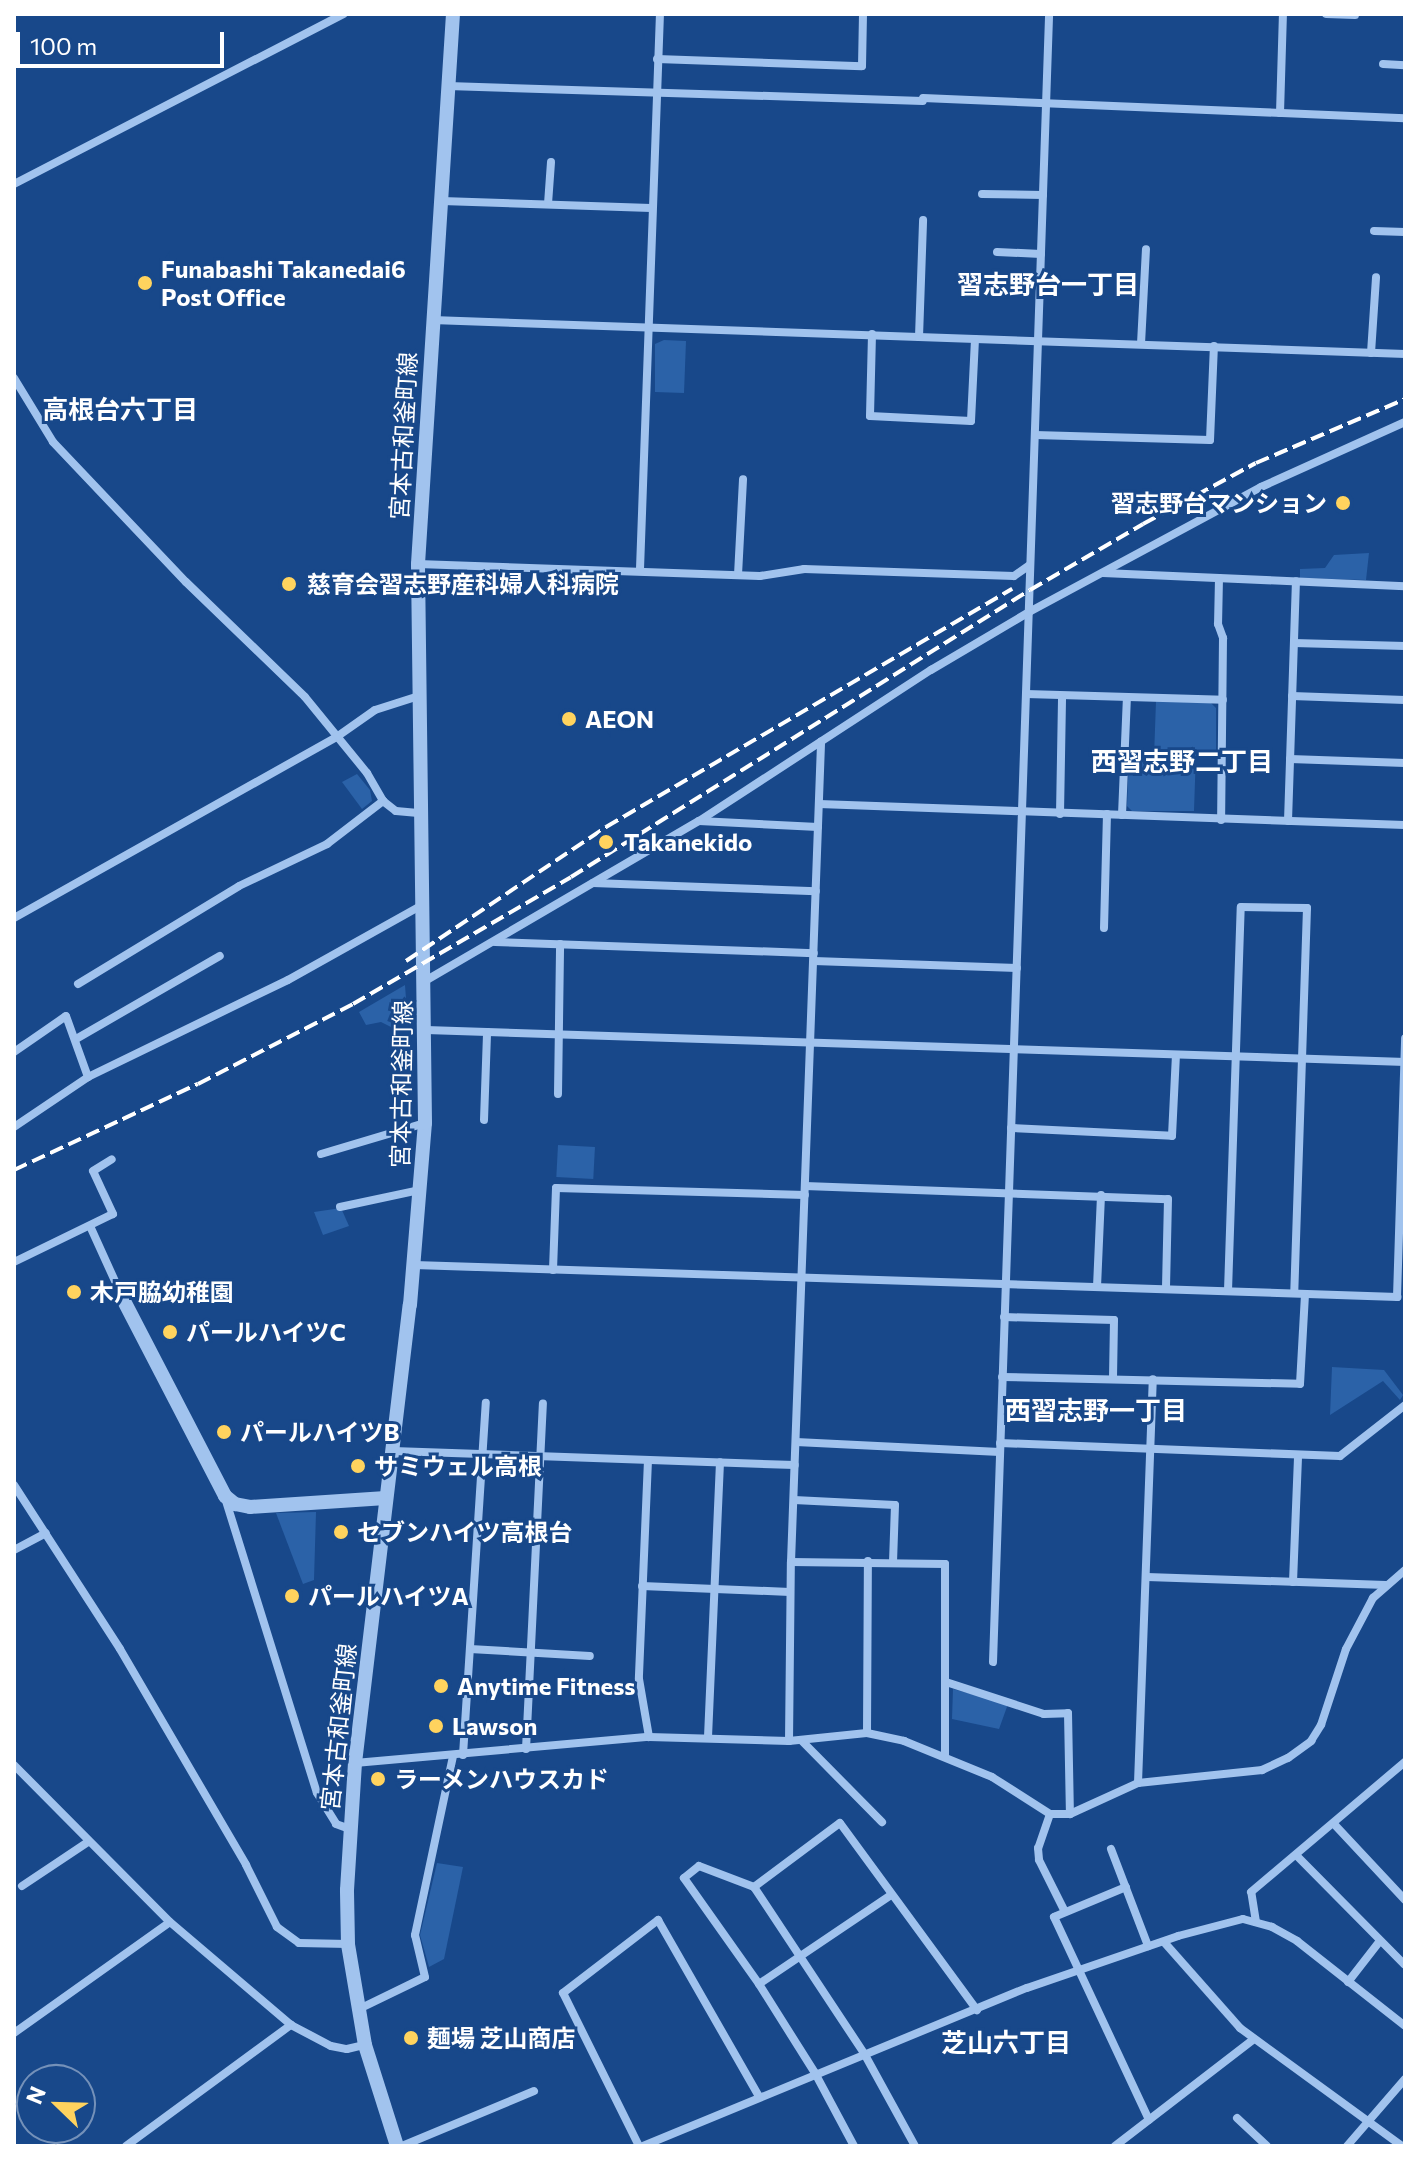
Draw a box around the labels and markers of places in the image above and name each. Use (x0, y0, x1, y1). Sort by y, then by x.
place label: Funabashi Takanedai6 Post Office (161, 255, 406, 311)
marker: Funabashi Takanedai6 Post Office (136, 274, 154, 292)
place label: 習志野台マンション (1111, 489, 1327, 517)
marker: 習志野台マンション (1334, 494, 1352, 512)
place label: 慈育会習志野産科婦人科病院 (307, 570, 619, 598)
marker: 慈育会習志野産科婦人科病院 (278, 573, 300, 595)
place label: AEON (585, 705, 654, 733)
marker: AEON (560, 710, 578, 728)
place label: Takanekido (624, 828, 752, 856)
marker: Takanekido (595, 831, 617, 853)
place label: 木戸脇幼稚園 (90, 1278, 234, 1306)
marker: 木戸脇幼稚園 (65, 1283, 83, 1301)
place label: パールハイツC (186, 1318, 346, 1346)
marker: パールハイツC (161, 1323, 179, 1341)
place label: パールハイツB (240, 1418, 400, 1446)
marker: パールハイツB (215, 1423, 233, 1441)
place label: サミウェル高根 (374, 1452, 542, 1480)
marker: サミウェル高根 (349, 1457, 367, 1475)
place label: セブンハイツ高根台 (357, 1518, 573, 1546)
marker: セブンハイツ高根台 (332, 1523, 350, 1541)
place label: パールハイツA (308, 1582, 469, 1610)
marker: パールハイツA (283, 1587, 301, 1605)
place label: Anytime Fitness (457, 1672, 635, 1700)
marker: Anytime Fitness (432, 1677, 450, 1695)
place label: Lawson (452, 1712, 537, 1740)
marker: Lawson (427, 1717, 445, 1735)
place label: ラーメンハウスカド (394, 1765, 610, 1793)
marker: ラーメンハウスカド (369, 1770, 387, 1788)
place label: 麺場 芝山商店 (427, 2024, 576, 2052)
marker: 麺場 芝山商店 (402, 2029, 420, 2047)

